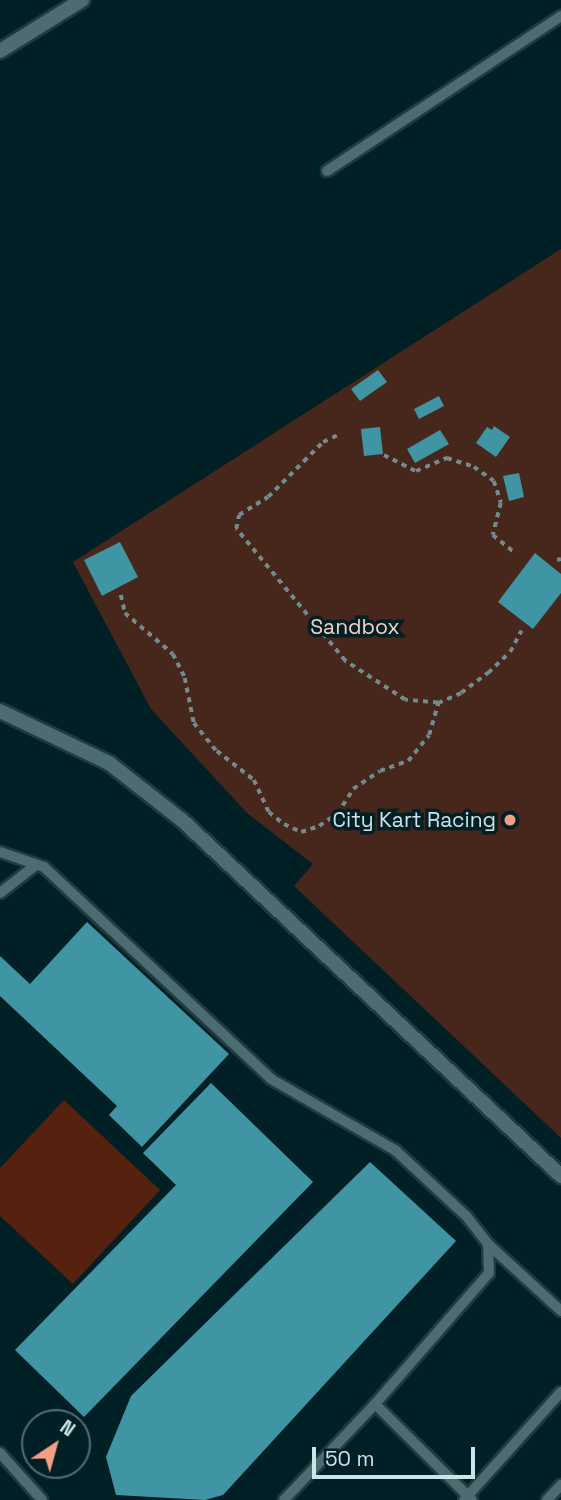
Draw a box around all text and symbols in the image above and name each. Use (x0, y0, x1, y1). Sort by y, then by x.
park label: Sandbox (310, 614, 400, 640)
place label: City Kart Racing (333, 807, 496, 833)
marker: City Kart Racing (502, 812, 518, 828)
north arrow (21, 1409, 91, 1479)
text: N (55, 1414, 80, 1442)
scale bar (316, 1434, 479, 1478)
text: 50 m (325, 1445, 375, 1472)

